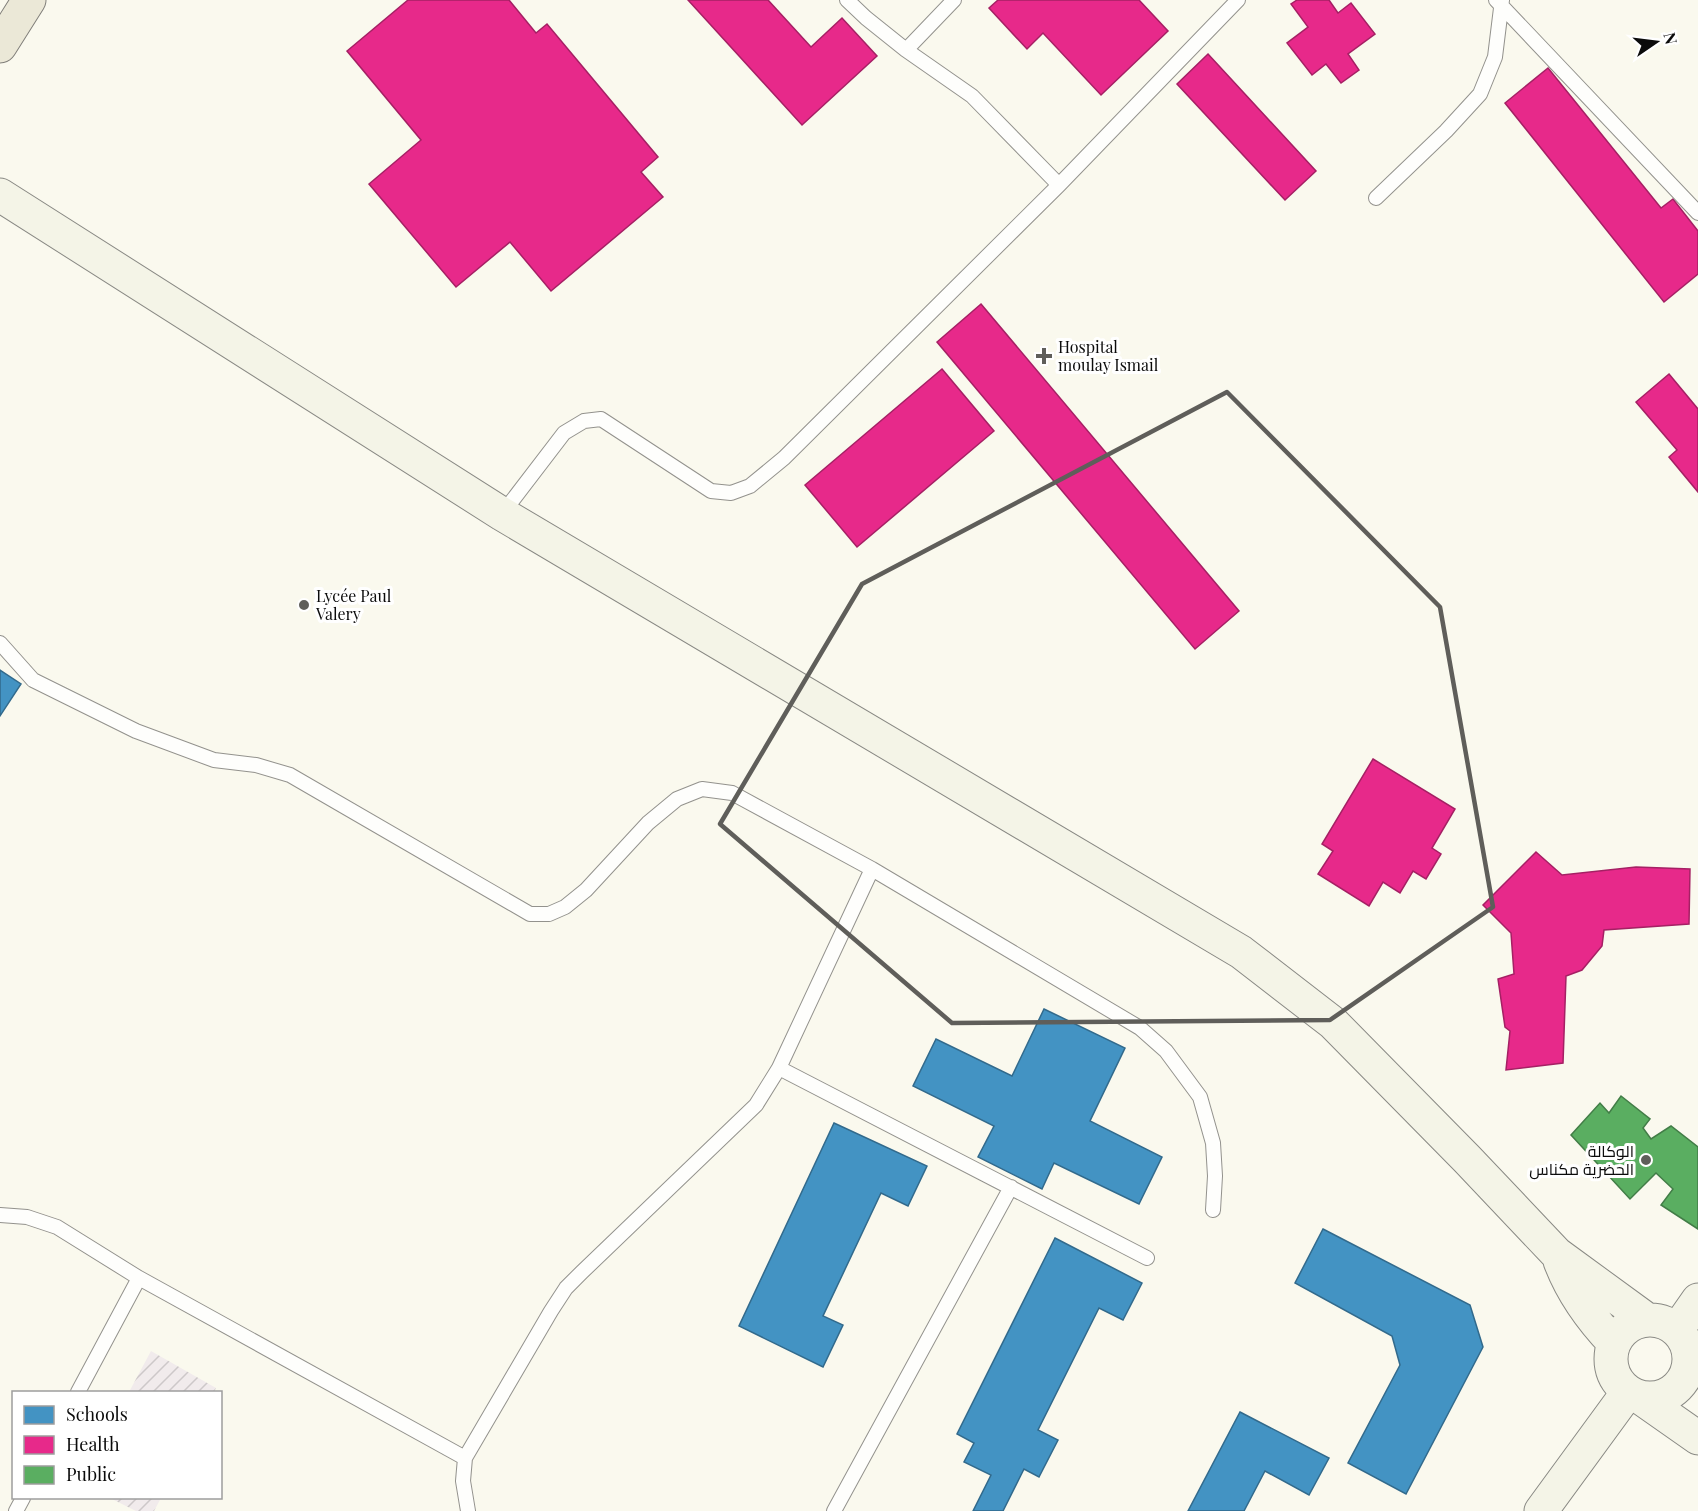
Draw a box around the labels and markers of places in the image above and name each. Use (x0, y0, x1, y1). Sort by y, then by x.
place label: Hospital moulay Ismail (1058, 336, 1159, 375)
marker: Hospital moulay Ismail (1035, 347, 1053, 365)
place label: Lycée Paul Valery (315, 585, 392, 624)
marker: Lycée Paul Valery (297, 598, 311, 612)
place label: الوكالة الحضرية مكناس (1529, 1140, 1634, 1180)
marker: الوكالة الحضرية مكناس (1639, 1153, 1653, 1167)

